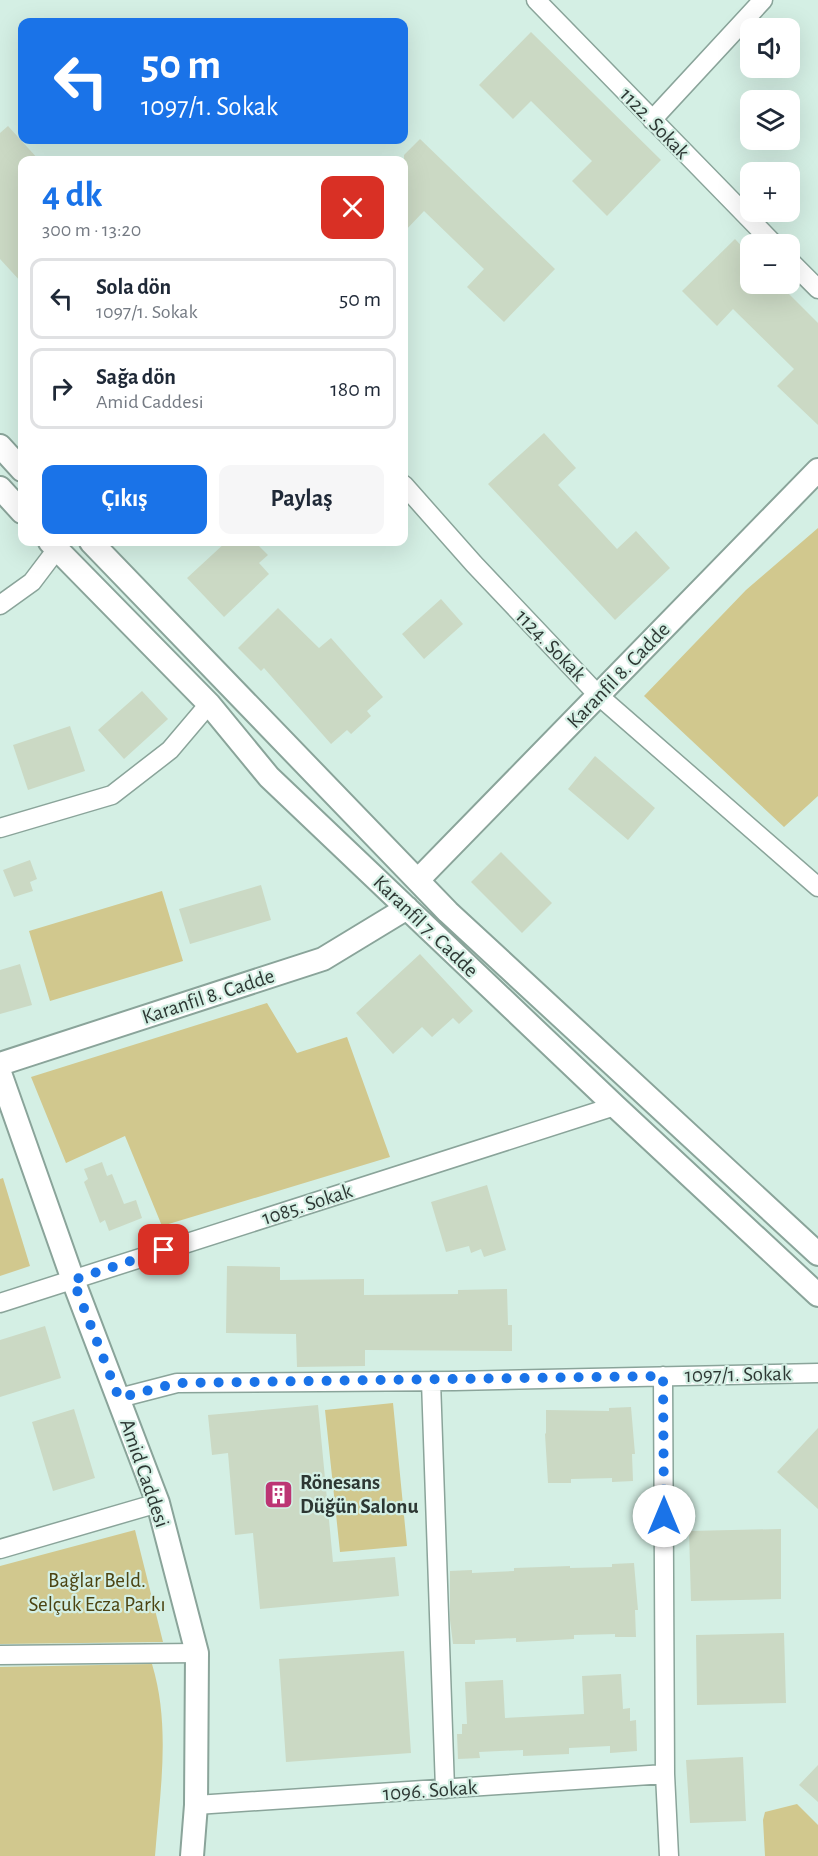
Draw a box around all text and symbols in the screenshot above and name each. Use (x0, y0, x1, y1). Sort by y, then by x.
map controls (740, 18, 800, 294)
button: sound (740, 18, 800, 78)
icon: left (42, 42, 120, 120)
text: 50 m (141, 44, 221, 86)
street label: 1122. Sokak (616, 84, 694, 163)
button: layers (740, 90, 800, 150)
text: 1097/1. Sokak (141, 93, 278, 120)
button: + (740, 162, 800, 222)
button: close (321, 176, 384, 239)
text: 4 dk (42, 177, 102, 213)
text: 300 m · 13:20 (42, 220, 141, 240)
button: − (740, 234, 800, 294)
text: Sola dön (96, 276, 171, 298)
icon: left (45, 282, 78, 315)
text: 50 m (339, 288, 381, 310)
text: 1097/1. Sokak (96, 302, 198, 322)
text: Sağa dön (96, 366, 176, 388)
icon: right (45, 372, 78, 405)
text: 180 m (330, 378, 381, 400)
text: Amid Caddesi (96, 392, 204, 412)
button: Çıkış (42, 465, 207, 534)
button: Paylaş (219, 465, 384, 534)
street label: 1124. Sokak (512, 605, 590, 686)
street label: Karanfil 8. Cadde (563, 618, 674, 732)
street label: Karanfil 7. Cadde (369, 871, 482, 981)
street label: Karanfil 8. Cadde (139, 965, 277, 1028)
street label: 1085. Sokak (259, 1180, 355, 1229)
pin (138, 1224, 189, 1275)
icon: arrive (147, 1233, 180, 1266)
street label: 1097/1. Sokak (684, 1363, 792, 1386)
street label: Amid Caddesi (116, 1416, 173, 1530)
place label: Rönesans Düğün Salonu (300, 1472, 418, 1517)
building icon: Rönesans Düğün Salonu (263, 1478, 295, 1510)
position arrow (632, 1484, 696, 1548)
park label: Bağlar Beld. Selçuk Ecza Parkı (28, 1570, 166, 1615)
street label: 1096. Sokak (382, 1777, 478, 1804)

